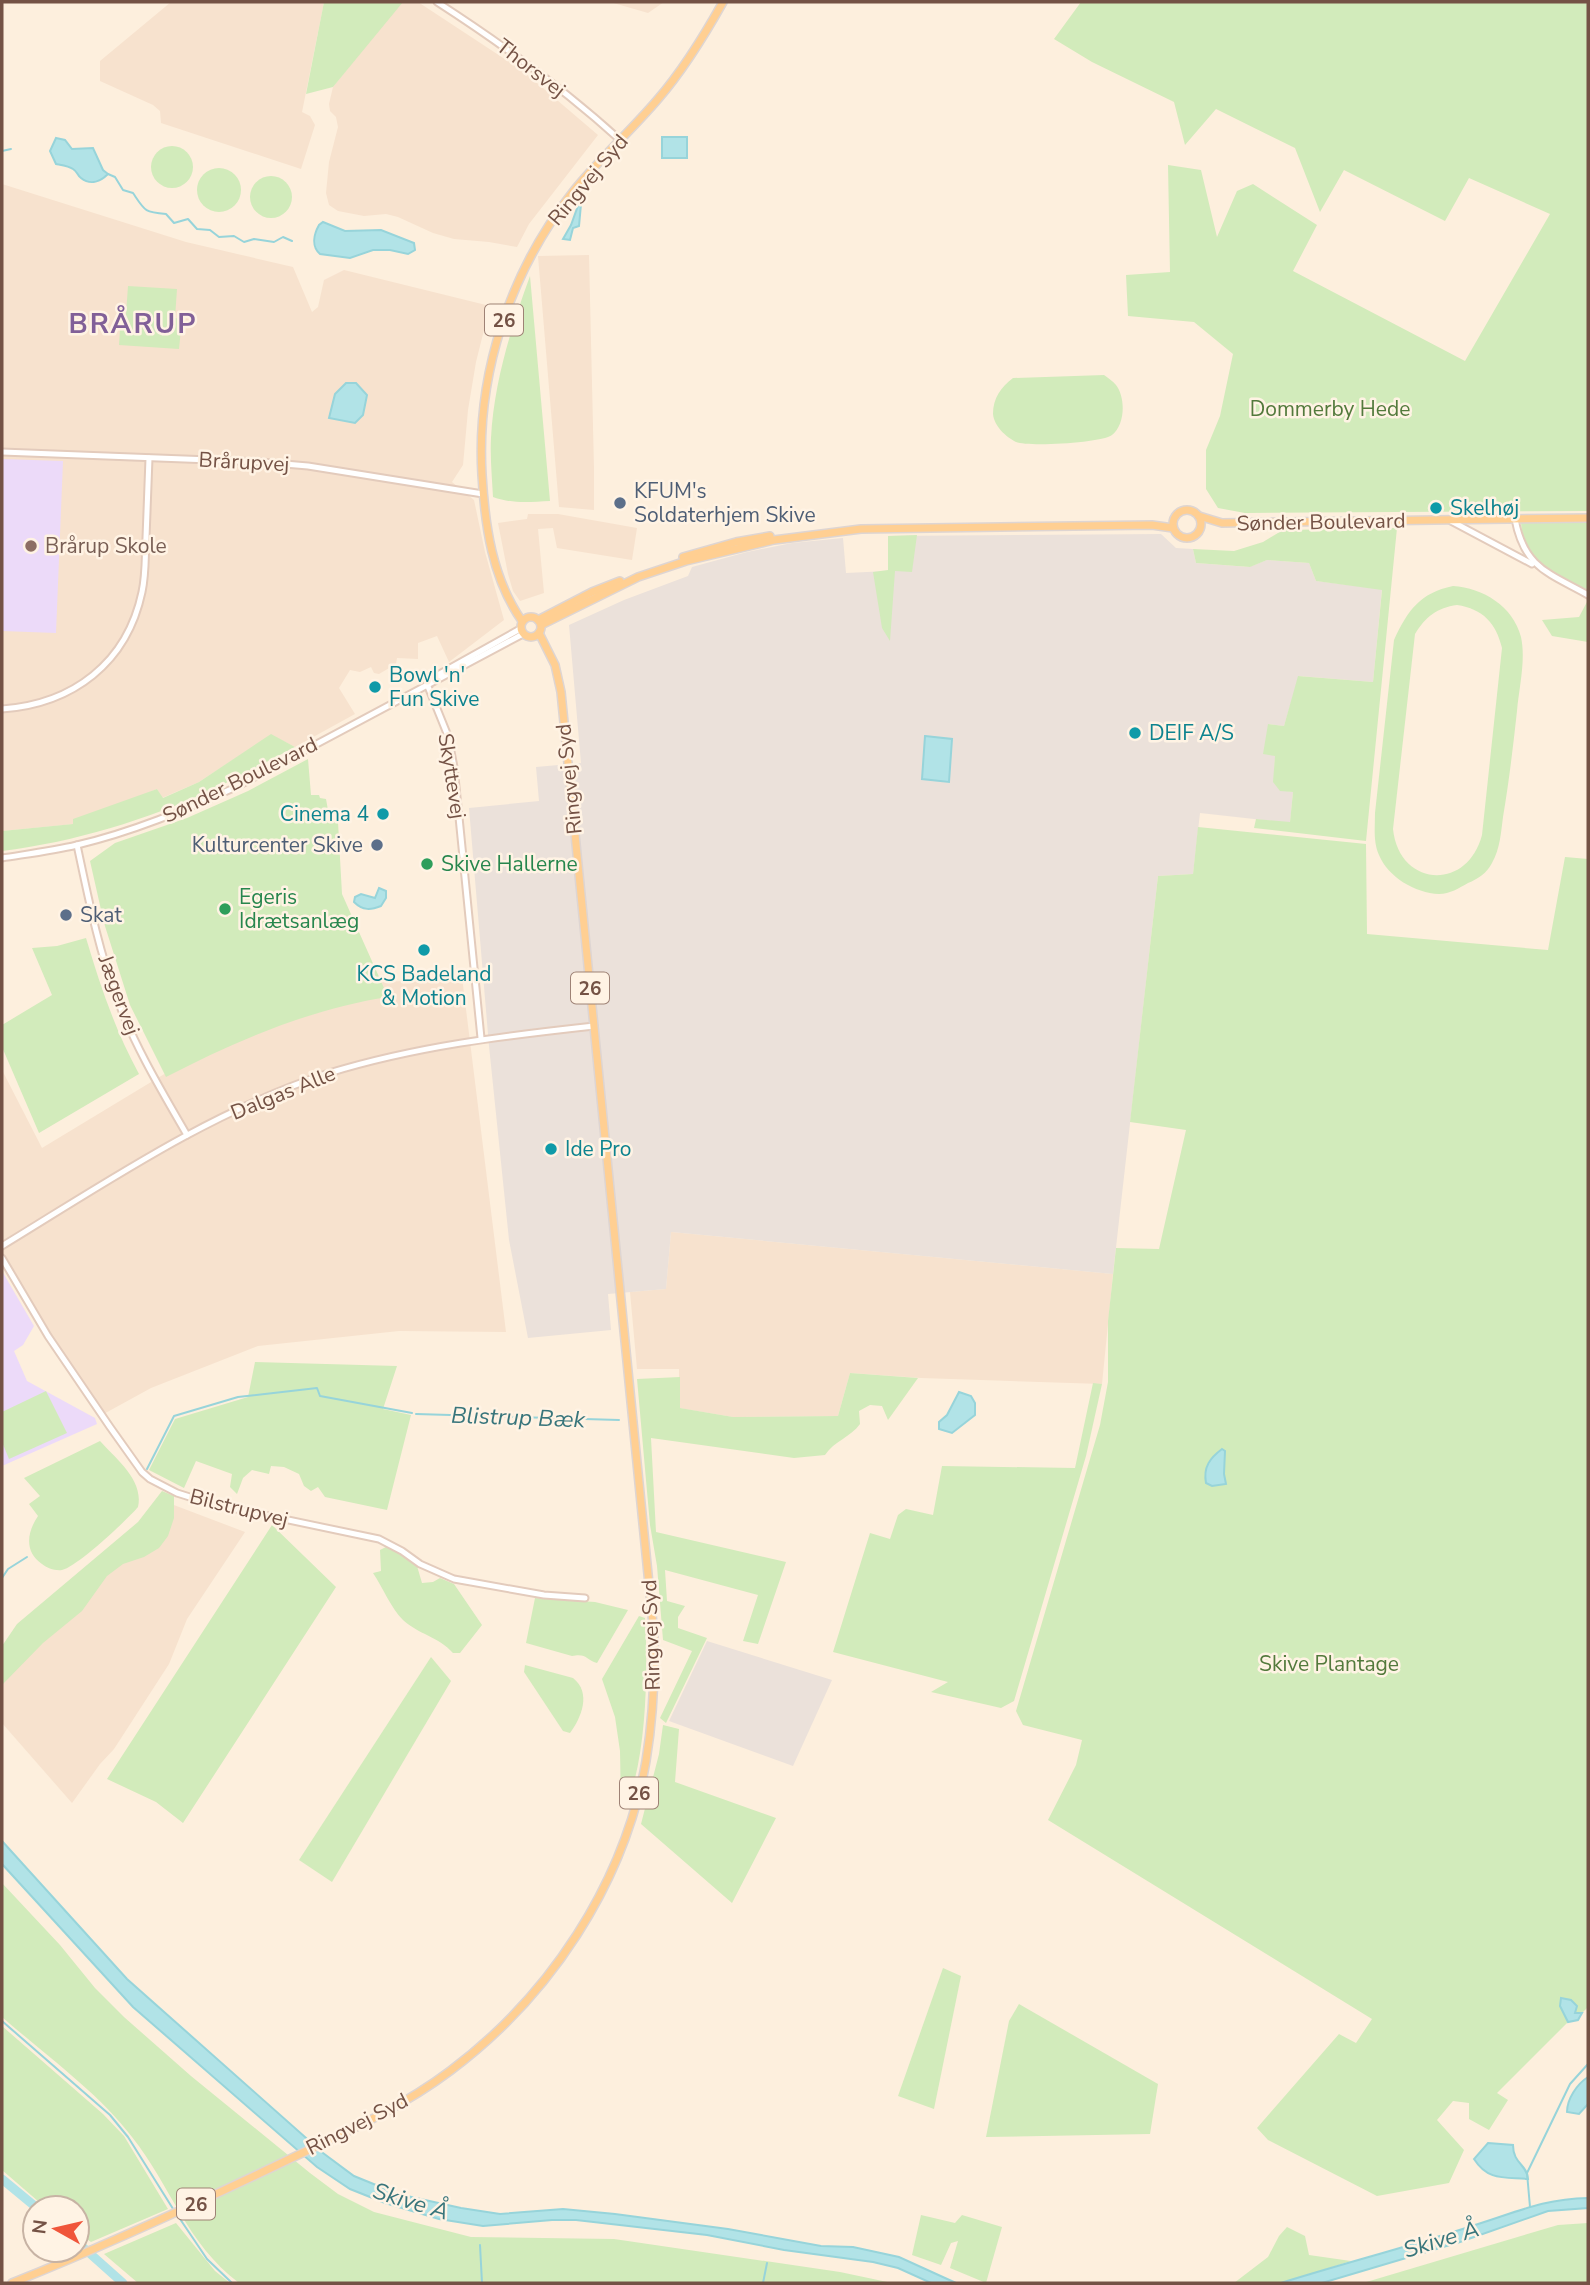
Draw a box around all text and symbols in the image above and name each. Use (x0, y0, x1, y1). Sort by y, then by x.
street label: Thorsvej (491, 32, 571, 104)
street label: Ringvej Syd (542, 128, 634, 232)
road number: 26 (485, 304, 523, 336)
district label: BRÅRUP (68, 305, 198, 343)
park label: Dommerby Hede (1250, 395, 1410, 423)
street label: Brårupvej (198, 446, 290, 478)
place label: KFUM's Soldaterhjem Skive (634, 477, 816, 529)
place label: Skelhøj (1450, 494, 1519, 522)
marker: KFUM's Soldaterhjem Skive (612, 495, 628, 511)
marker: Skelhøj (1428, 500, 1444, 516)
street label: Sønder Boulevard (1236, 507, 1406, 537)
place label: Brårup Skole (45, 532, 167, 560)
marker: Brårup Skole (23, 538, 39, 554)
place label: Bowl 'n' Fun Skive (389, 661, 480, 713)
marker: Bowl 'n' Fun Skive (367, 679, 383, 695)
place label: DEIF A/S (1149, 719, 1234, 747)
street label: Ringvej Syd (549, 722, 589, 836)
marker: DEIF A/S (1127, 725, 1143, 741)
street label: Sønder Boulevard (158, 730, 322, 830)
street label: Skyttevej (431, 731, 473, 821)
place label: Cinema 4 (280, 800, 369, 828)
marker: Cinema 4 (375, 806, 391, 822)
place label: Kulturcenter Skive (192, 831, 363, 859)
marker: Kulturcenter Skive (369, 837, 385, 853)
place label: Skive Hallerne (441, 850, 578, 878)
marker: Skive Hallerne (419, 856, 435, 872)
place label: Egeris Idrætsanlæg (239, 883, 359, 935)
place label: Skat (80, 901, 122, 929)
marker: Egeris Idrætsanlæg (217, 901, 233, 917)
marker: Skat (58, 907, 74, 923)
marker: KCS Badeland & Motion (416, 942, 432, 958)
street label: Jægervej (91, 950, 146, 1039)
place label: KCS Badeland & Motion (357, 960, 491, 1012)
road number: 26 (571, 972, 609, 1004)
street label: Dalgas Alle (226, 1059, 340, 1127)
place label: Ide Pro (565, 1135, 631, 1163)
marker: Ide Pro (543, 1141, 559, 1157)
water label: Blistrup Bæk (450, 1400, 586, 1435)
street label: Bilstrupvej (187, 1482, 291, 1534)
street label: Ringvej Syd (635, 1579, 667, 1691)
park label: Skive Plantage (1259, 1650, 1399, 1678)
road number: 26 (620, 1778, 658, 1809)
street label: Ringvej Syd (301, 2086, 413, 2162)
water label: Skive Å (369, 2174, 453, 2228)
road number: 26 (177, 2188, 215, 2220)
north arrow (21, 2194, 91, 2264)
water label: Skive Å (1399, 2212, 1483, 2266)
text: N (26, 2218, 54, 2236)

